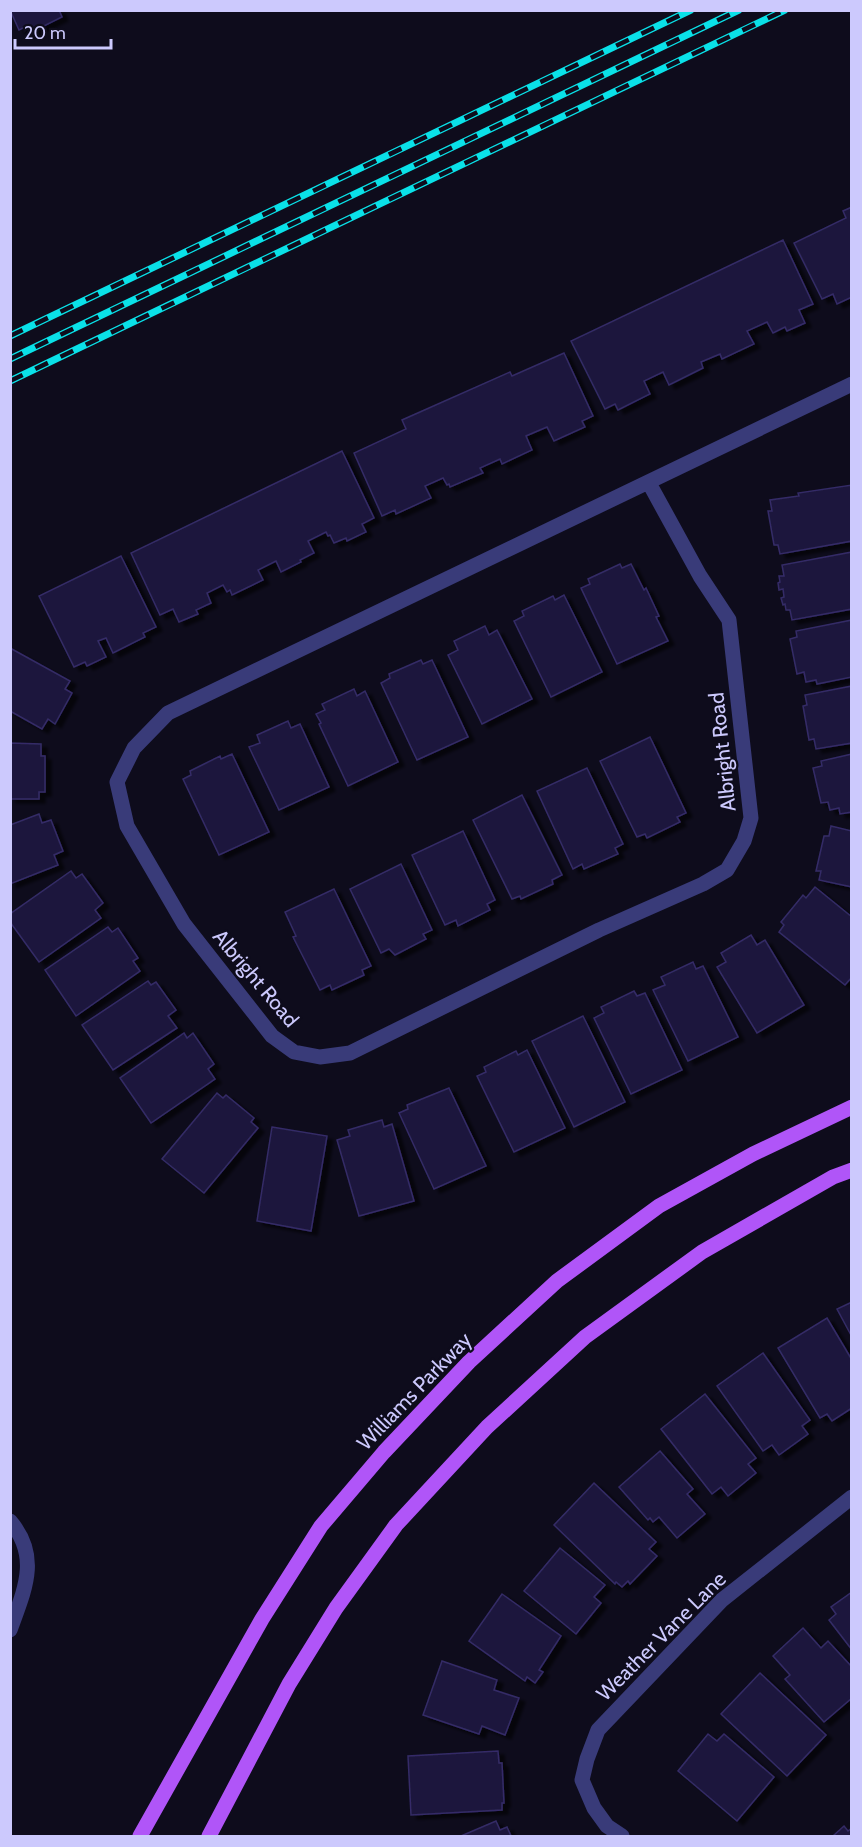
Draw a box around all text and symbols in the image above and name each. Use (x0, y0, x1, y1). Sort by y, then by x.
scale bar (15, 12, 111, 50)
text: 20 m (24, 22, 66, 44)
street label: Albright Road (703, 691, 741, 813)
street label: Albright Road (208, 924, 304, 1032)
street label: Williams Parkway (352, 1327, 477, 1455)
street label: Weather Vane Lane (591, 1566, 731, 1706)

